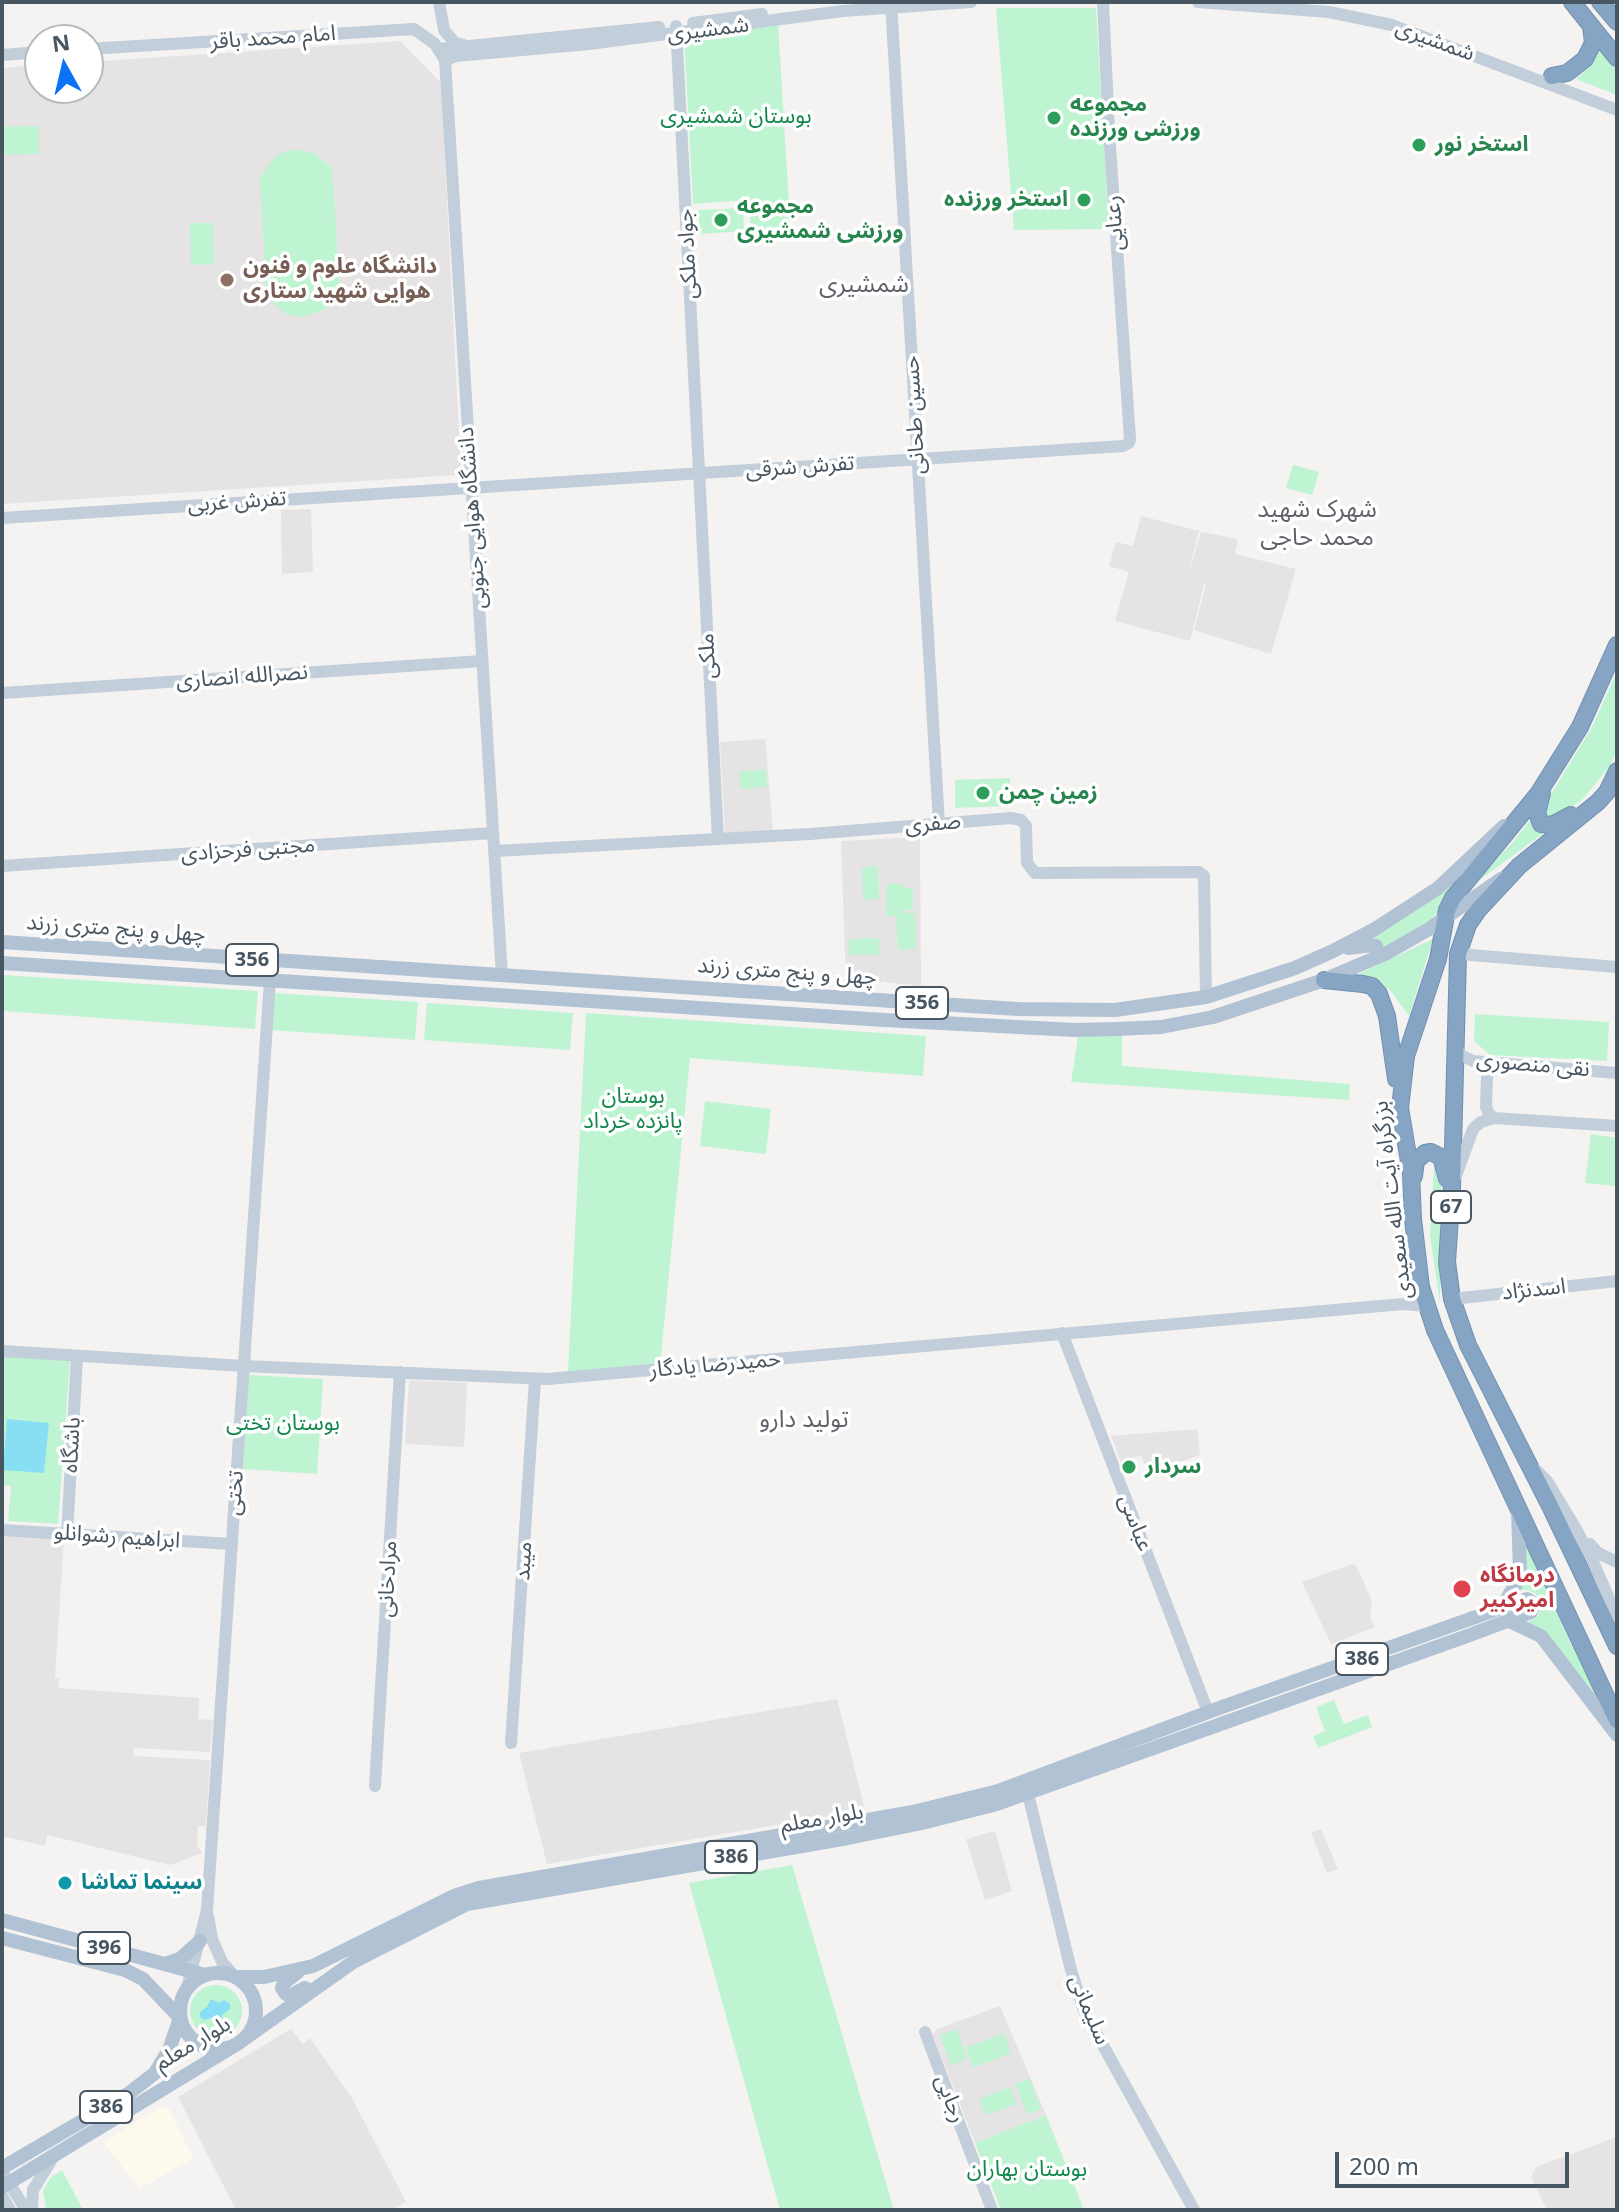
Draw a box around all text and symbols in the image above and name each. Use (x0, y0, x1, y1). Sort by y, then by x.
street label: شمشیری (666, 12, 750, 48)
street label: شمشیری (1392, 15, 1478, 67)
street label: امام محمد باقر (209, 20, 337, 56)
north arrow (24, 24, 104, 104)
text: N (50, 26, 72, 58)
place label: مجموعه ورزشی ورزنده (1070, 92, 1201, 144)
park label: بوستان شمشیری (660, 104, 812, 130)
marker: مجموعه ورزشی ورزنده (1045, 109, 1063, 127)
place label: استخر نور (1435, 132, 1528, 158)
marker: استخر نور (1410, 136, 1428, 154)
place label: استخر ورزنده (944, 187, 1068, 213)
marker: استخر ورزنده (1075, 191, 1093, 209)
place label: مجموعه ورزشی شمشیری (737, 194, 904, 246)
street label: رعنایی (1100, 194, 1130, 252)
street label: جواد ملکی (672, 208, 704, 300)
marker: مجموعه ورزشی شمشیری (712, 211, 730, 229)
place label: دانشگاه علوم و فنون هوایی شهید ستاری (243, 254, 437, 306)
marker: دانشگاه علوم و فنون هوایی شهید ستاری (218, 271, 236, 289)
district label: شمشیری (819, 271, 909, 299)
street label: حسین طحانی (899, 355, 931, 475)
street label: دانشگاه هوایی جنوبی (453, 426, 493, 610)
street label: تفرش شرقی (745, 450, 855, 484)
street label: تفرش غربی (187, 485, 287, 519)
district label: شهرک شهید محمد حاجی (1257, 496, 1377, 552)
street label: ملکی (694, 633, 722, 679)
street label: نصرالله انصاری (175, 659, 309, 695)
place label: زمین چمن (999, 780, 1098, 806)
marker: زمین چمن (974, 784, 992, 802)
street label: صفری (904, 808, 962, 840)
street label: مجتبی فرحزادی (180, 832, 316, 868)
street label: چهل و پنج متری زرند (26, 910, 206, 948)
road number: 356 (226, 944, 278, 976)
street label: چهل و پنج متری زرند (697, 953, 877, 991)
road number: 356 (896, 987, 948, 1019)
street label: نقی منصوری (1475, 1047, 1591, 1083)
park label: بوستان پانزده خرداد (583, 1084, 683, 1136)
street label: بزرگراه آیت الله سعیدی (1368, 1099, 1418, 1301)
road number: 67 (1431, 1191, 1471, 1223)
street label: اسدنژاد (1501, 1274, 1567, 1306)
street label: حمیدرضا یادگار (648, 1346, 782, 1384)
district label: تولید دارو (759, 1406, 849, 1434)
park label: بوستان تختی (226, 1411, 340, 1437)
street label: باشگاه (57, 1416, 87, 1474)
place label: سردار (1145, 1454, 1202, 1480)
marker: سردار (1120, 1458, 1138, 1476)
street label: تختی (220, 1470, 250, 1516)
street label: عباسی (1112, 1491, 1158, 1555)
street label: ابراهیم رشوانلو (53, 1519, 181, 1555)
street label: مرادخانی (373, 1540, 403, 1618)
street label: میبد (510, 1541, 538, 1581)
place label: درمانگاه امیرکبیر (1480, 1563, 1555, 1614)
marker: درمانگاه امیرکبیر (1451, 1578, 1473, 1600)
road number: 386 (1336, 1643, 1388, 1675)
street label: بلوار معلم (778, 1799, 866, 1839)
road number: 386 (705, 1841, 757, 1873)
place label: سینما تماشا (81, 1870, 202, 1896)
marker: سینما تماشا (56, 1874, 74, 1892)
road number: 396 (78, 1932, 130, 1964)
street label: سلیمانی (1063, 1971, 1115, 2049)
street label: بلوار معلم (150, 2011, 236, 2077)
street label: رجایی (929, 2071, 971, 2127)
road number: 386 (80, 2091, 132, 2123)
scale bar (1339, 2136, 1573, 2186)
text: 200 m (1349, 2149, 1419, 2182)
park label: بوستان بهاران (967, 2157, 1087, 2183)

